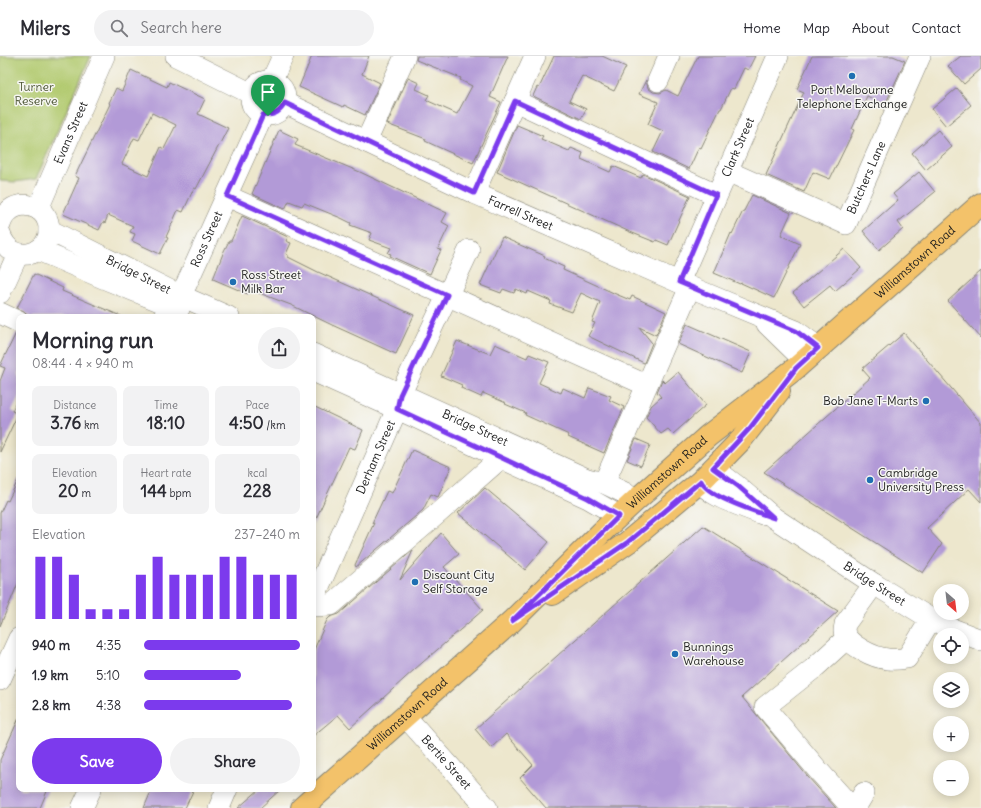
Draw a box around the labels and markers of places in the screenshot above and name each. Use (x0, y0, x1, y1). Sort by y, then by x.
marker: Port Melbourne Telephone Exchange (847, 71, 857, 81)
pin (251, 75, 285, 116)
place label: Port Melbourne Telephone Exchange (797, 82, 907, 111)
place label: Ross Street Milk Bar (241, 267, 301, 296)
marker: Ross Street Milk Bar (228, 277, 238, 287)
place label: Bob Jane T-Marts (823, 393, 918, 408)
marker: Bob Jane T-Marts (921, 396, 931, 406)
place label: Cambridge University Press (878, 465, 964, 494)
marker: Cambridge University Press (865, 475, 875, 485)
place label: Discount City Self Storage (423, 567, 495, 596)
marker: Discount City Self Storage (410, 577, 420, 587)
place label: Bunnings Warehouse (683, 639, 744, 668)
marker: Bunnings Warehouse (670, 649, 680, 659)

